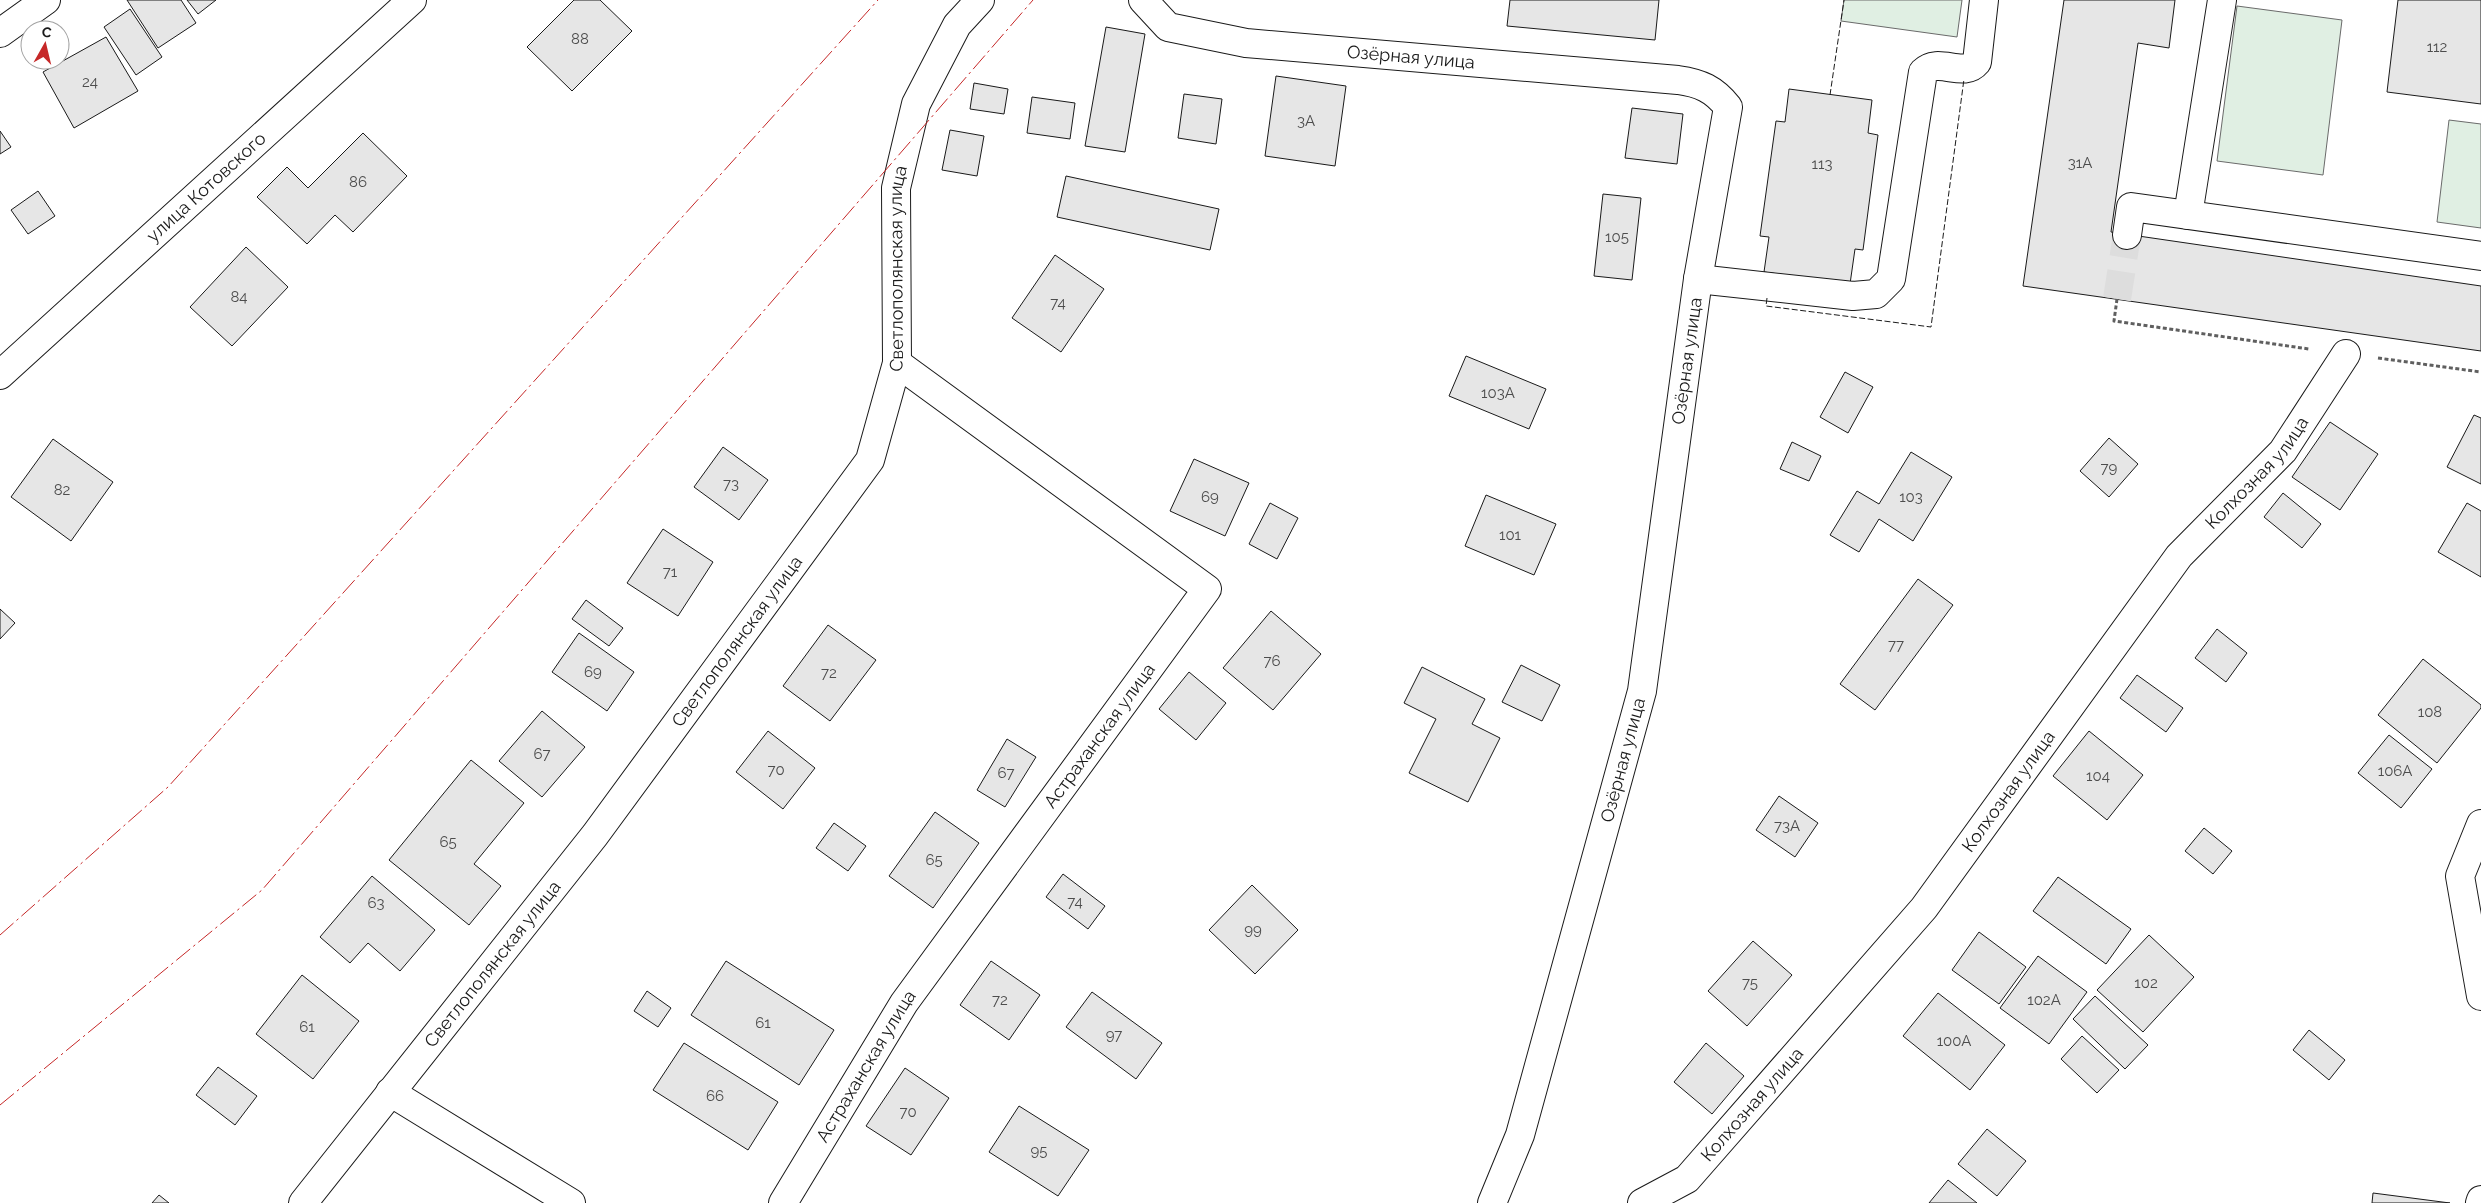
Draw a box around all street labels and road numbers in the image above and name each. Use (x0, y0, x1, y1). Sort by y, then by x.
street label: Озёрная улица (1346, 41, 1476, 73)
street label: улица Котовского (142, 127, 270, 246)
street label: Светлополянская улица (884, 163, 911, 374)
street label: Озёрная улица (1667, 296, 1706, 426)
street label: Колхозная улица (2201, 412, 2313, 533)
street label: Светлополянская улица (667, 551, 806, 730)
street label: Астраханская улица (1039, 659, 1159, 812)
street label: Озёрная улица (1596, 695, 1649, 824)
street label: Колхозная улица (1957, 726, 2059, 856)
street label: Светлополянская улица (420, 876, 565, 1051)
street label: Астраханская улица (811, 986, 920, 1146)
street label: Колхозная улица (1696, 1043, 1807, 1165)

